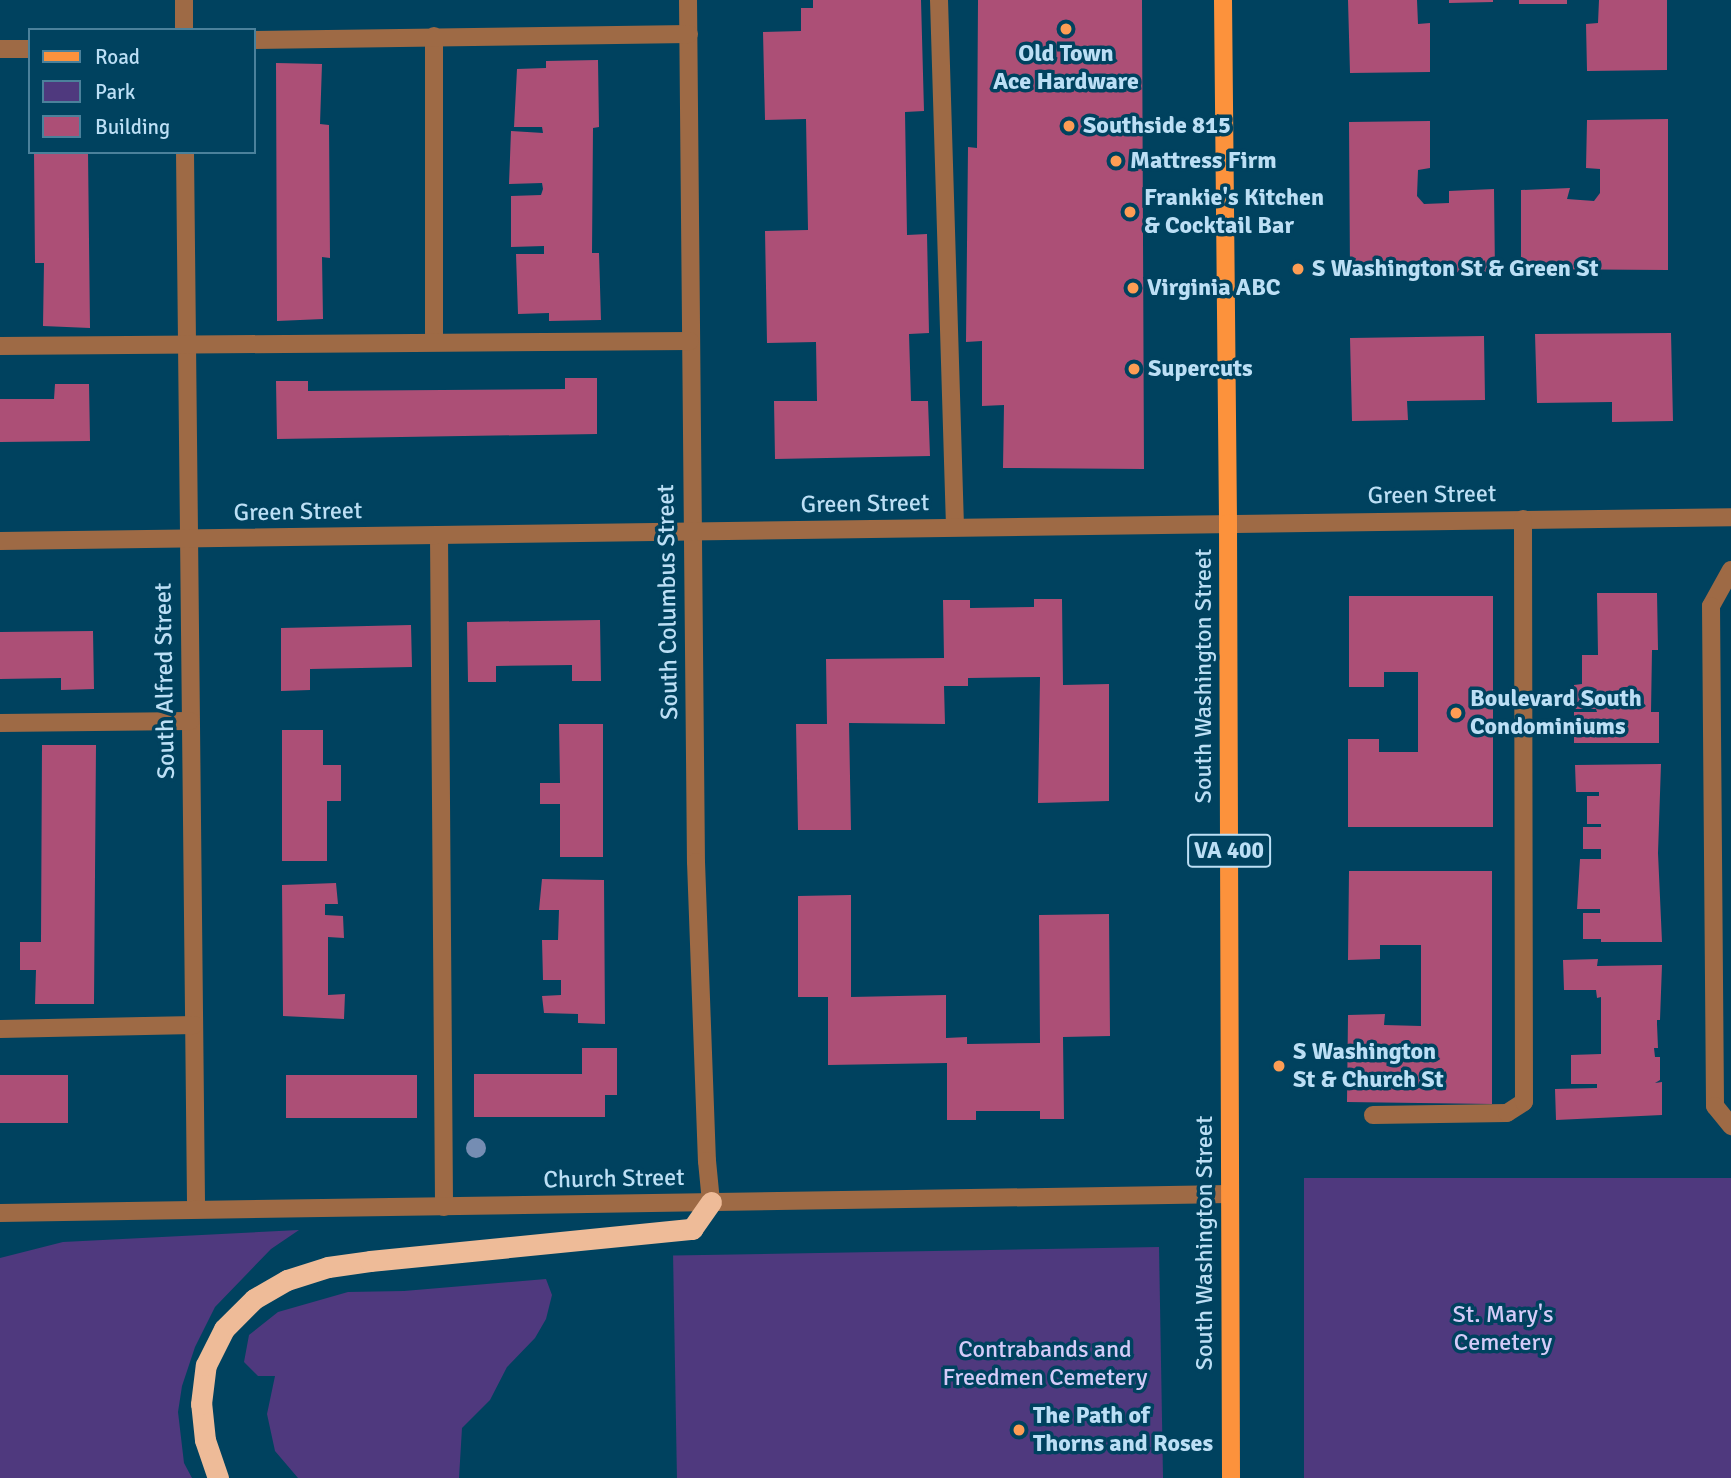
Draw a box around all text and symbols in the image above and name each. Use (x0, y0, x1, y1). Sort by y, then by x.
marker: Old Town Ace Hardware (1058, 21, 1074, 37)
legend (28, 28, 256, 154)
place label: Old Town Ace Hardware (993, 40, 1139, 96)
text: Road (95, 44, 140, 70)
text: Park (95, 79, 135, 105)
place label: Southside 815 (1083, 112, 1231, 140)
text: Building (95, 114, 170, 140)
marker: Southside 815 (1061, 118, 1077, 134)
place label: Mattress Firm (1130, 147, 1277, 175)
marker: Mattress Firm (1108, 153, 1124, 169)
place label: Frankie's Kitchen & Cocktail Bar (1144, 184, 1324, 240)
marker: Frankie's Kitchen & Cocktail Bar (1122, 204, 1138, 220)
place label: S Washington St & Green St (1312, 255, 1599, 283)
marker: S Washington St & Green St (1290, 261, 1306, 277)
place label: Virginia ABC (1147, 274, 1280, 302)
marker: Virginia ABC (1125, 280, 1141, 296)
place label: Supercuts (1148, 355, 1253, 383)
marker: Supercuts (1126, 361, 1142, 377)
street label: Green Street (1367, 479, 1497, 511)
street label: South Columbus Street (652, 484, 684, 720)
street label: Green Street (800, 488, 930, 520)
street label: Green Street (233, 496, 363, 528)
street label: South Washington Street (1190, 549, 1218, 803)
street label: South Alfred Street (149, 583, 181, 779)
place label: Boulevard South Condominiums (1470, 685, 1642, 741)
marker: Boulevard South Condominiums (1448, 705, 1464, 721)
road number: VA 400 (1187, 832, 1271, 870)
place label: S Washington St & Church St (1293, 1038, 1444, 1094)
marker: S Washington St & Church St (1271, 1058, 1287, 1074)
street label: South Washington Street (1191, 1116, 1219, 1370)
street label: Church Street (543, 1163, 685, 1195)
park label: St. Mary's Cemetery (1453, 1301, 1553, 1357)
park label: Contrabands and Freedmen Cemetery (943, 1336, 1147, 1392)
place label: The Path of Thorns and Roses (1033, 1402, 1213, 1458)
marker: The Path of Thorns and Roses (1011, 1422, 1027, 1438)

